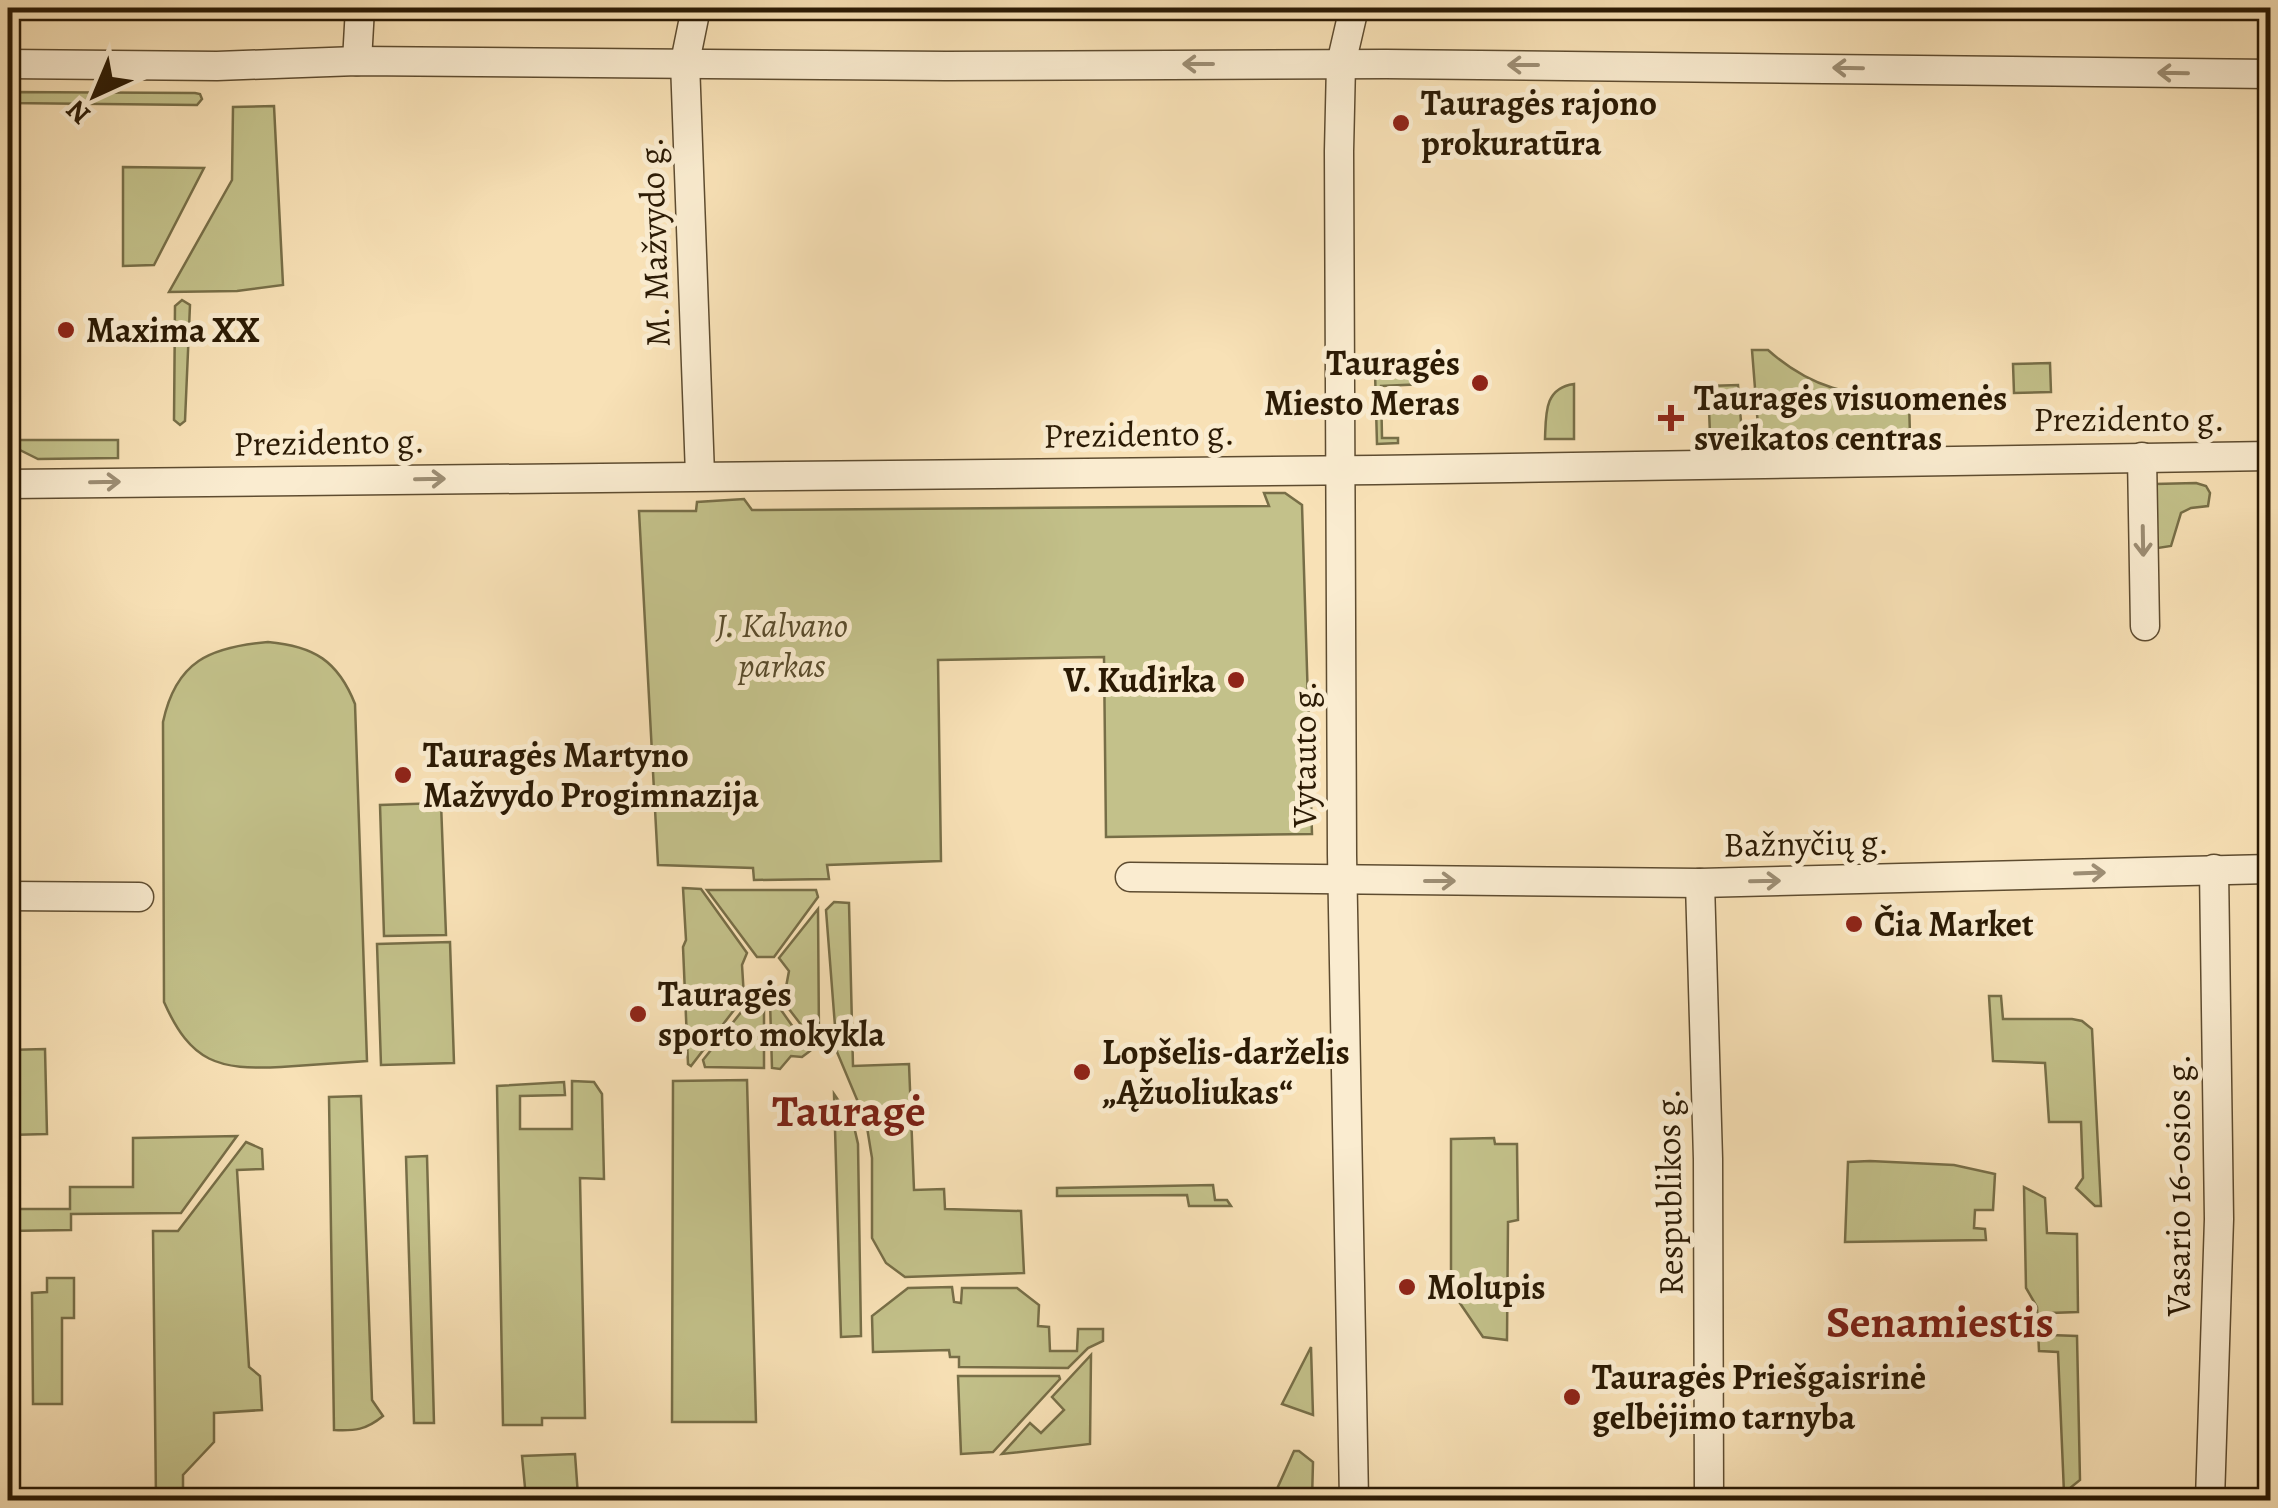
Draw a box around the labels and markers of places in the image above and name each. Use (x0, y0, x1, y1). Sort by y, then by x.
place label: Tauragės rajono prokuratūra (1421, 79, 1657, 167)
marker: Tauragės rajono prokuratūra (1390, 112, 1412, 134)
place label: Maxima XX (86, 306, 260, 354)
marker: Maxima XX (55, 319, 77, 341)
place label: Tauragės Miesto Meras (1264, 339, 1460, 427)
marker: Tauragės Miesto Meras (1469, 372, 1491, 394)
place label: Tauragės visuomenės sveikatos centras (1694, 374, 2007, 462)
marker: Tauragės visuomenės sveikatos centras (1658, 405, 1684, 431)
place label: V. Kudirka (1062, 656, 1216, 704)
marker: V. Kudirka (1225, 669, 1247, 691)
place label: Tauragės Martyno Mažvydo Progimnazija (423, 731, 759, 819)
marker: Tauragės Martyno Mažvydo Progimnazija (392, 764, 414, 786)
place label: Čia Market (1874, 900, 2034, 948)
marker: Čia Market (1843, 913, 1865, 935)
place label: Tauragės sporto mokykla (658, 970, 885, 1058)
marker: Tauragės sporto mokykla (627, 1003, 649, 1025)
place label: Lopšelis-darželis „Ąžuoliukas“ (1102, 1028, 1350, 1116)
marker: Lopšelis-darželis „Ąžuoliukas“ (1071, 1061, 1093, 1083)
place label: Molupis (1427, 1263, 1546, 1311)
marker: Molupis (1396, 1276, 1418, 1298)
place label: Tauragės Priešgaisrinė gelbėjimo tarnyba (1592, 1353, 1926, 1441)
marker: Tauragės Priešgaisrinė gelbėjimo tarnyba (1561, 1386, 1583, 1408)

